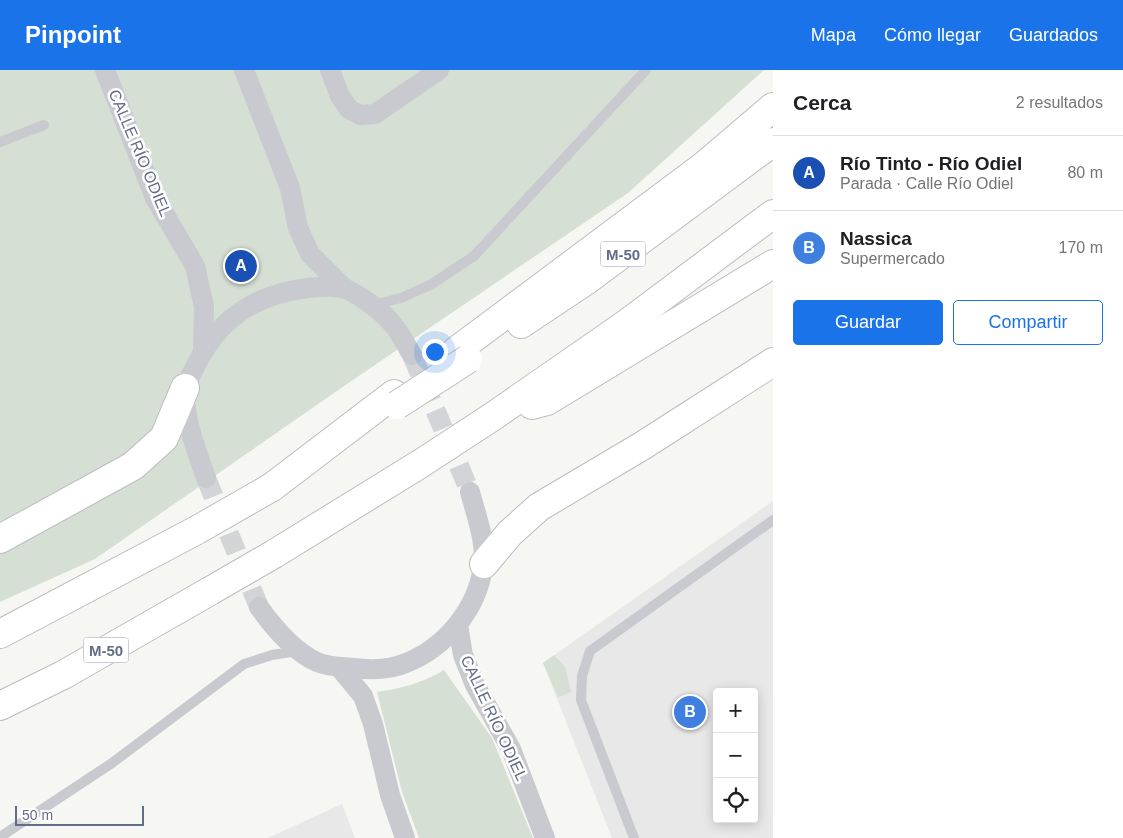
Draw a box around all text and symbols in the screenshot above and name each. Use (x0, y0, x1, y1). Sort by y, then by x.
text: Pinpoint (25, 21, 121, 48)
text: Mapa (811, 25, 856, 45)
text: Cómo llegar (884, 25, 981, 45)
text: Guardados (1009, 25, 1098, 45)
street label: CALLE RÍO ODIEL (106, 87, 175, 219)
text: Cerca (793, 91, 851, 114)
text: 2 resultados (1016, 94, 1103, 111)
text: Río Tinto - Río Odiel (840, 153, 1022, 174)
text: A (803, 164, 815, 181)
text: 80 m (1067, 164, 1103, 181)
text: Parada · Calle Río Odiel (840, 175, 1013, 192)
text: Nassica (840, 228, 912, 249)
text: B (803, 239, 815, 256)
text: 170 m (1059, 239, 1103, 256)
road number: M-50 (600, 242, 646, 266)
pin: A (225, 247, 257, 285)
text: Supermercado (840, 250, 945, 267)
button: Guardar (793, 300, 943, 345)
button: Compartir (953, 300, 1103, 345)
your location (422, 339, 448, 365)
road number: M-50 (84, 638, 128, 662)
street label: CALLE RÍO ODIEL (458, 652, 531, 783)
map controls (713, 688, 758, 823)
button: + (713, 688, 758, 733)
pin: B (674, 693, 706, 731)
button: − (713, 733, 758, 778)
button: locate (713, 778, 758, 823)
scale bar (15, 803, 144, 826)
text: 50 m (22, 807, 53, 823)

